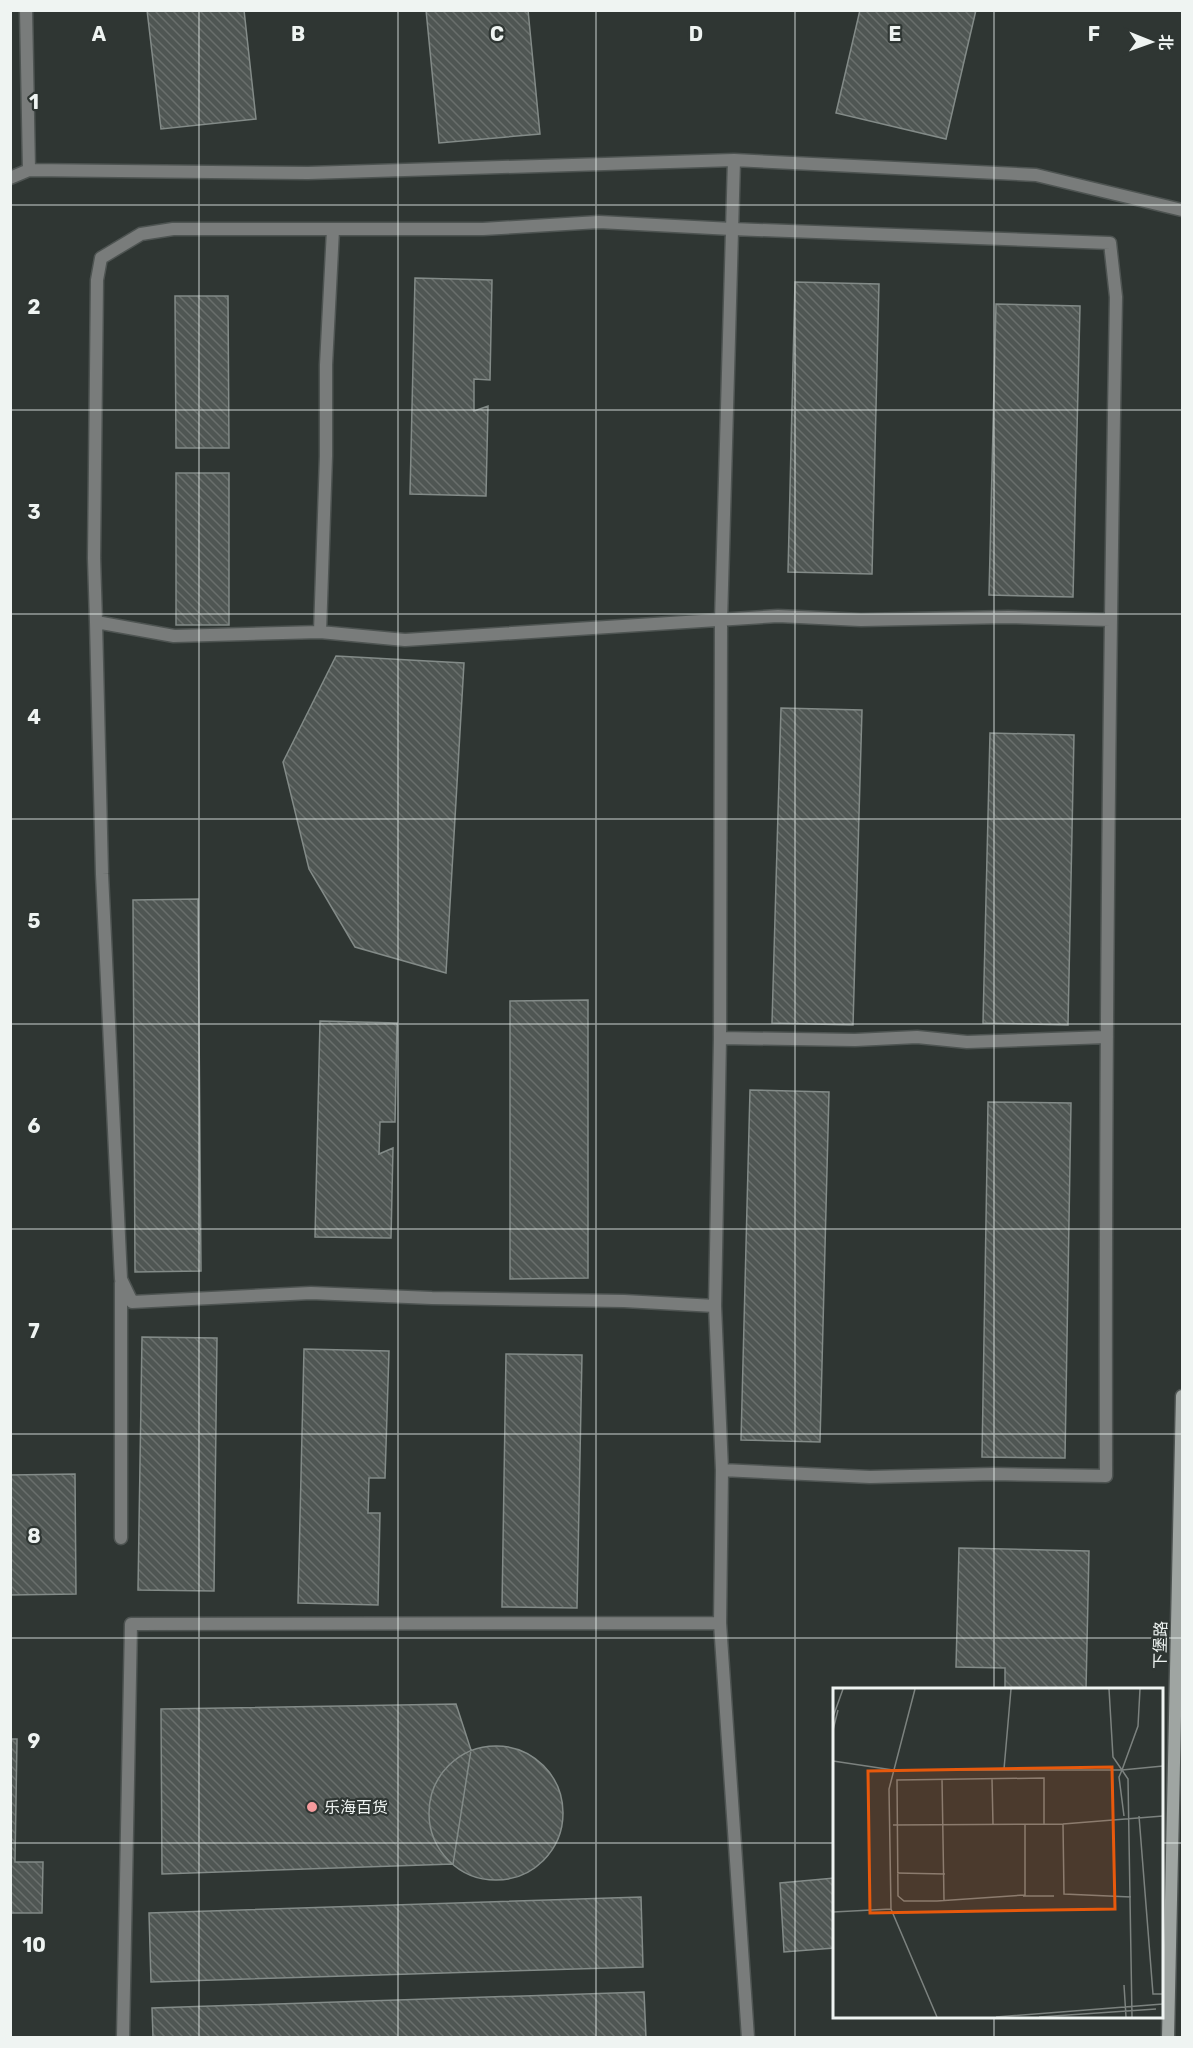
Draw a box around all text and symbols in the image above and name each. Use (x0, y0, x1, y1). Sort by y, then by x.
north arrow (1121, 12, 1181, 72)
text: A (92, 22, 107, 46)
text: B (291, 22, 305, 46)
text: C (490, 22, 504, 46)
text: D (689, 22, 703, 46)
text: E (889, 22, 901, 46)
text: F (1088, 22, 1100, 46)
text: 北 (1156, 34, 1175, 50)
text: 1 (29, 90, 39, 114)
text: 2 (28, 295, 41, 319)
text: 3 (27, 500, 41, 524)
text: 4 (27, 705, 41, 729)
text: 5 (28, 909, 41, 933)
text: 6 (27, 1114, 41, 1138)
text: 7 (28, 1319, 40, 1343)
text: 8 (27, 1524, 41, 1548)
street label: 下堡路 (1151, 1621, 1170, 1669)
inset map (833, 1688, 1163, 2018)
text: 9 (28, 1729, 41, 1753)
place label: 乐海百货 (324, 1798, 388, 1817)
marker: 乐海百货 (305, 1800, 319, 1814)
text: 10 (22, 1933, 46, 1957)

